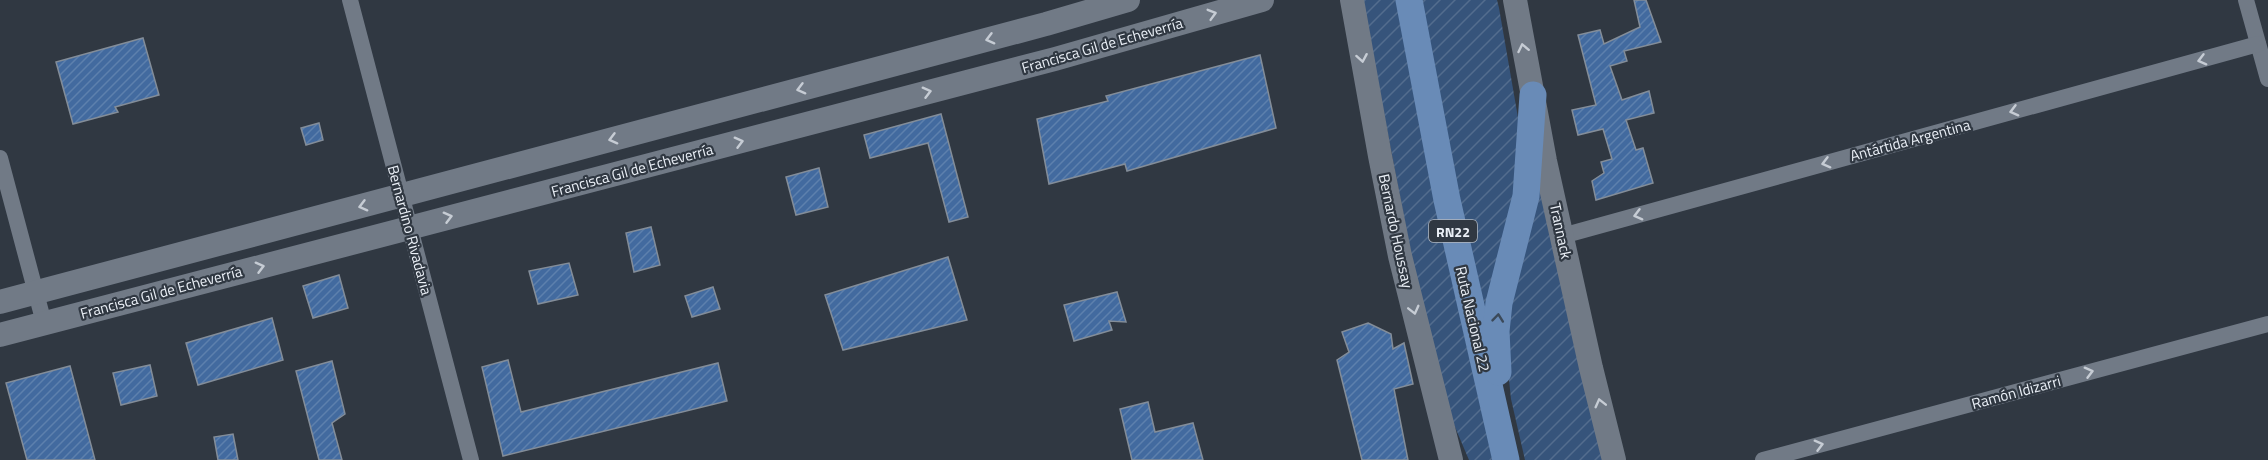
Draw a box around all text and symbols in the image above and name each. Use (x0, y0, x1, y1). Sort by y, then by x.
one-way arrow (1206, 9, 1217, 21)
street label: Francisca Gil de Echeverría (1019, 11, 1186, 79)
one-way arrow (985, 32, 995, 44)
one-way arrow (1517, 44, 1530, 54)
one-way arrow (2197, 52, 2207, 65)
one-way arrow (1356, 53, 1368, 62)
one-way arrow (796, 82, 807, 94)
one-way arrow (922, 87, 932, 100)
one-way arrow (2009, 104, 2019, 117)
street label: Antártida Argentina (1847, 113, 1973, 167)
one-way arrow (608, 132, 618, 145)
one-way arrow (734, 136, 744, 149)
street label: Francisca Gil de Echeverría (549, 137, 716, 203)
one-way arrow (1821, 156, 1831, 169)
street label: Bernardino Rivadavia (382, 163, 439, 298)
street label: Bernardo Houssay (1373, 172, 1419, 290)
one-way arrow (359, 198, 369, 211)
street label: Trannack (1544, 201, 1578, 261)
one-way arrow (1633, 208, 1644, 220)
one-way arrow (443, 212, 453, 225)
road number: RN22 (1429, 220, 1477, 242)
street label: Francisca Gil de Echeverría (78, 259, 245, 325)
one-way arrow (255, 261, 265, 274)
street label: Ruta Nacional 22 (1450, 264, 1496, 374)
one-way arrow (1406, 305, 1419, 315)
one-way arrow (1491, 314, 1503, 323)
one-way arrow (2083, 367, 2094, 379)
street label: Ramón Idizarri (1969, 369, 2063, 415)
one-way arrow (1594, 398, 1607, 408)
one-way arrow (1814, 439, 1824, 452)

